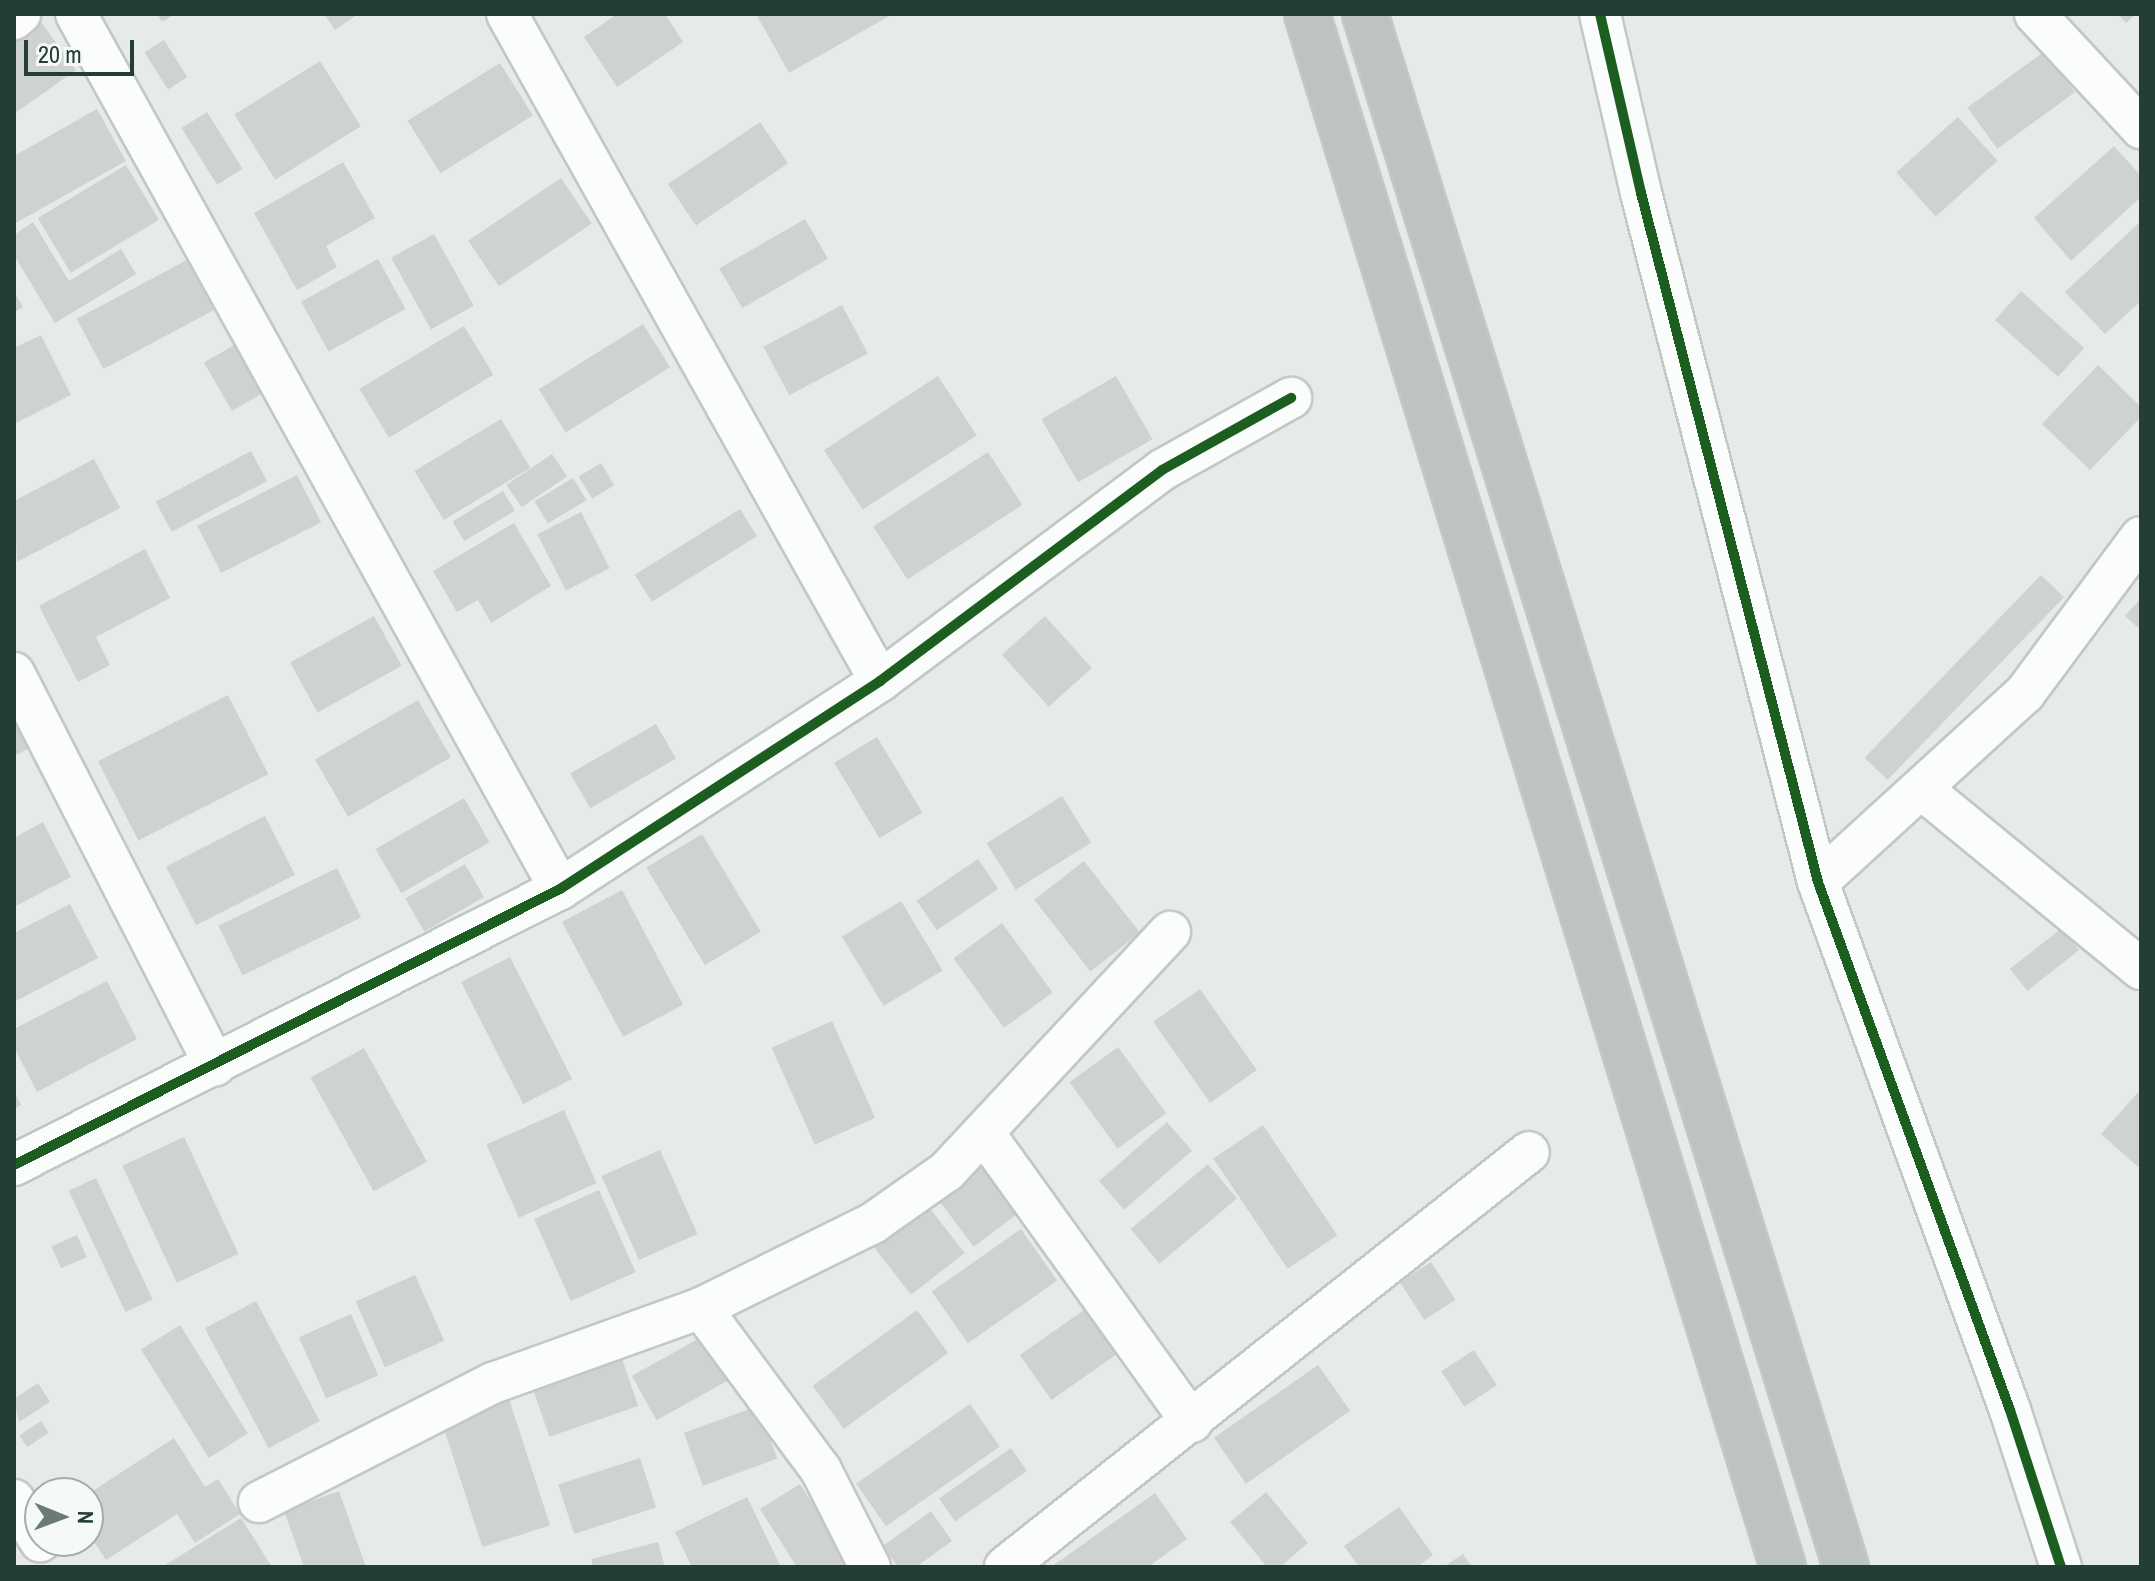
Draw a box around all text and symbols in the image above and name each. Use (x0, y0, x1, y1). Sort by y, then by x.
scale bar (28, 24, 138, 74)
text: 20 m (38, 38, 82, 70)
north arrow (24, 1477, 104, 1557)
text: N (71, 1511, 101, 1524)

